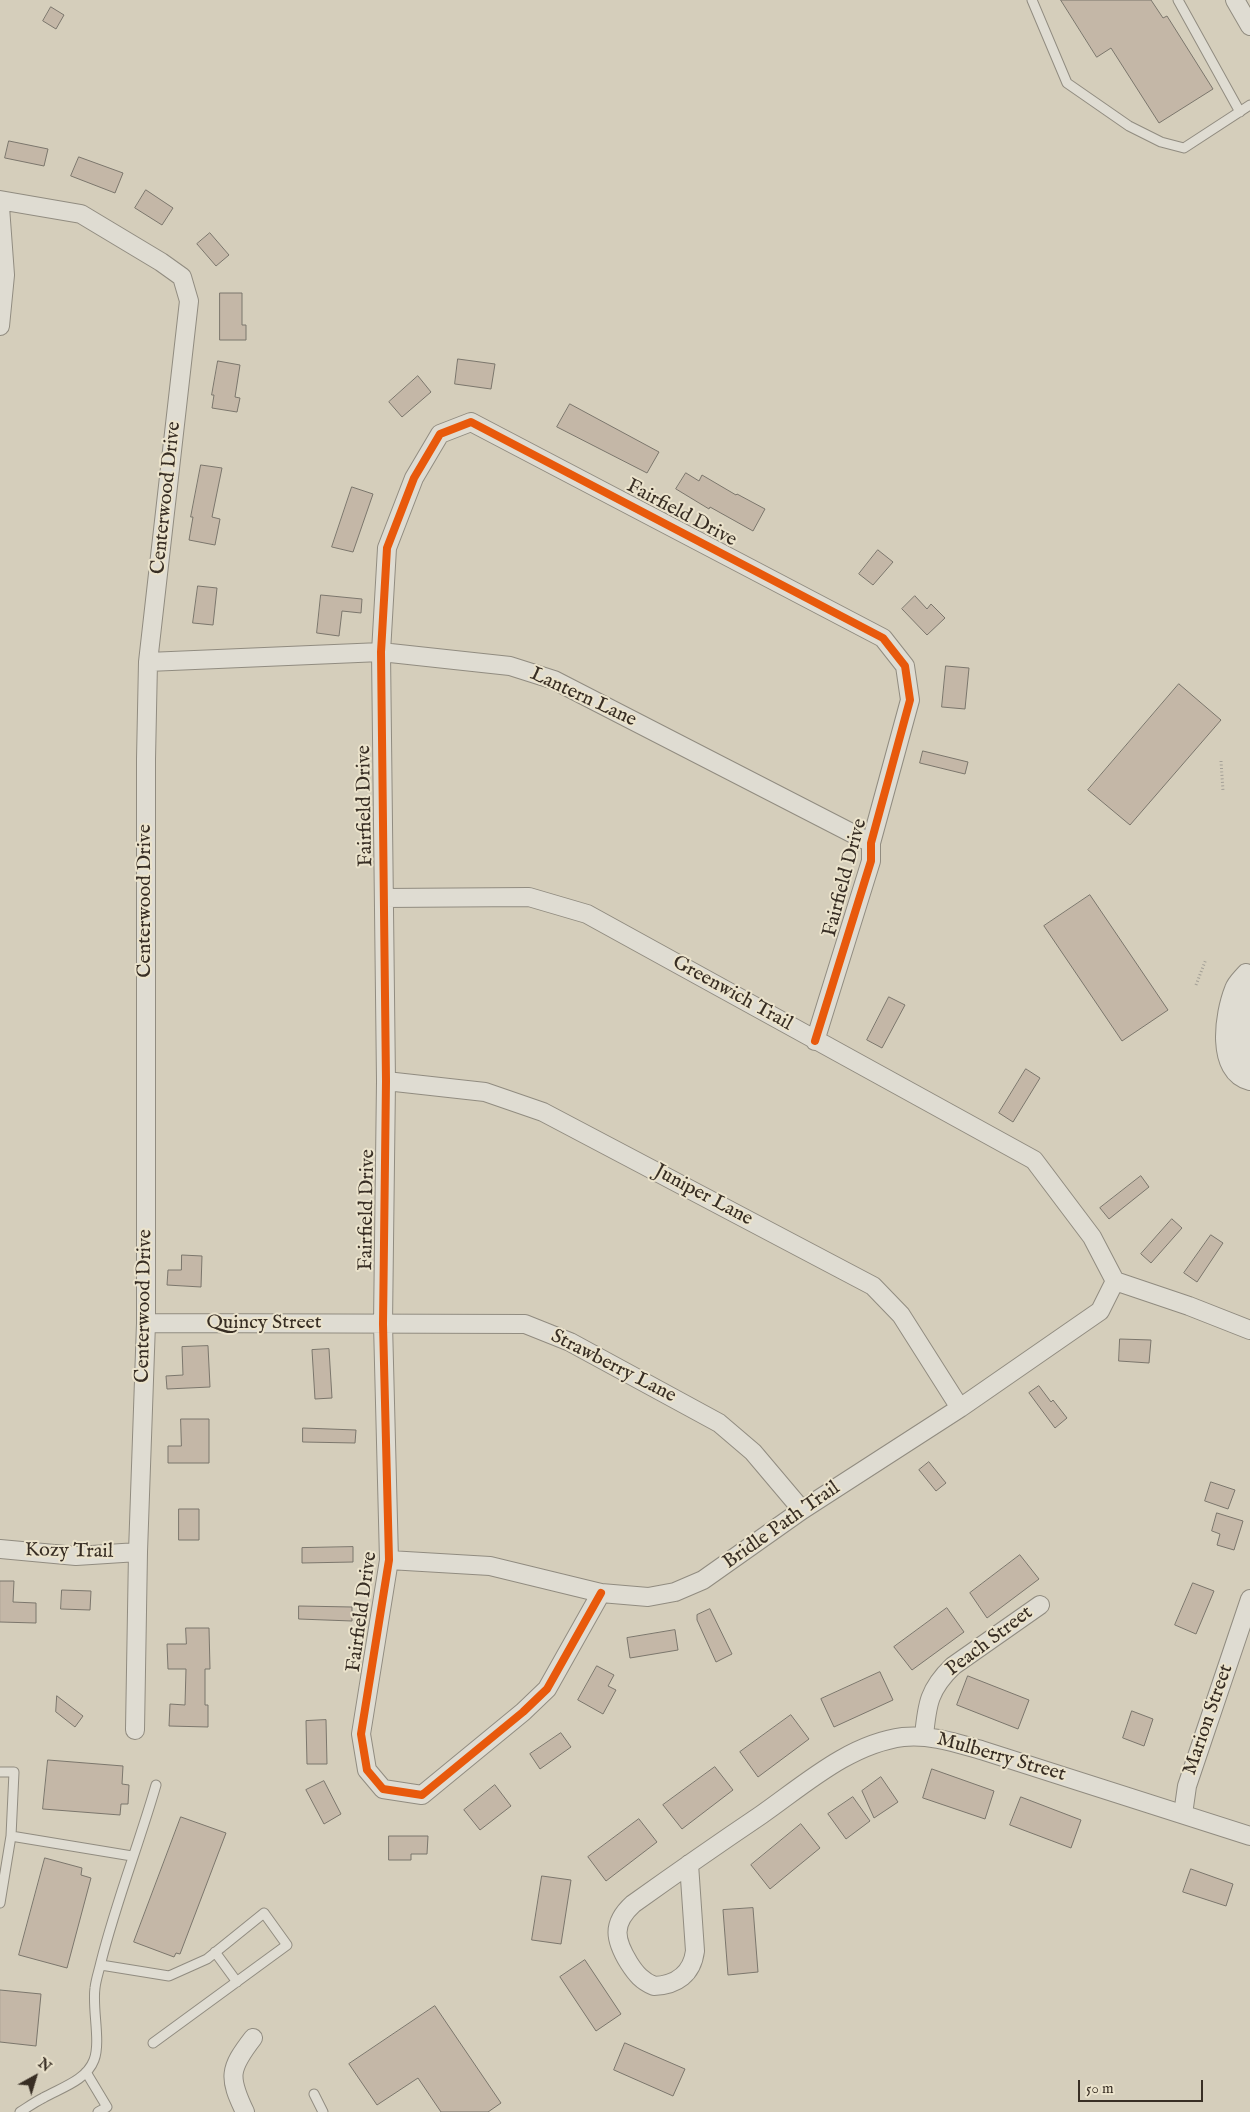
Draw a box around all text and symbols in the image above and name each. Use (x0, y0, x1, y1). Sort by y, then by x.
street label: Centerwood Drive (147, 420, 187, 576)
street label: Fairfield Drive (622, 475, 740, 553)
street label: Lantern Lane (526, 663, 640, 733)
street label: Fairfield Drive (353, 745, 379, 867)
street label: Fairfield Drive (819, 816, 873, 940)
street label: Centerwood Drive (134, 824, 158, 978)
street label: Greenwich Trail (668, 951, 796, 1037)
street label: Fairfield Drive (355, 1149, 381, 1271)
street label: Juniper Lane (650, 1160, 756, 1232)
street label: Centerwood Drive (132, 1229, 158, 1383)
street label: Quincy Street (206, 1312, 322, 1336)
street label: Strawberry Lane (546, 1325, 680, 1409)
street label: Bridle Path Trail (719, 1477, 845, 1575)
street label: Kozy Trail (25, 1539, 113, 1565)
street label: Fairfield Drive (343, 1550, 383, 1674)
street label: Peach Street (942, 1602, 1038, 1682)
street label: Marion Street (1179, 1662, 1239, 1778)
street label: Mulberry Street (934, 1728, 1068, 1788)
north arrow (10, 2052, 60, 2102)
text: N (34, 2055, 55, 2076)
scale bar (1080, 2070, 1205, 2102)
text: 50 m (1086, 2079, 1114, 2098)

